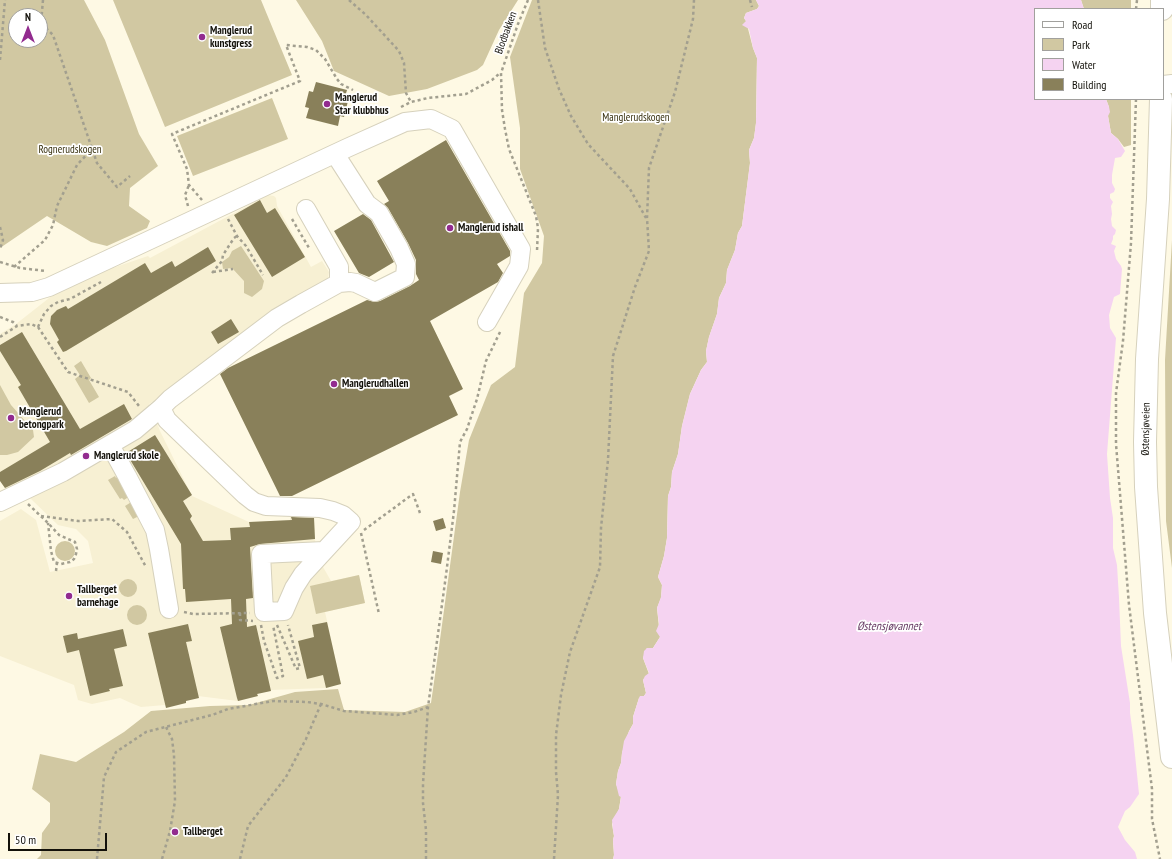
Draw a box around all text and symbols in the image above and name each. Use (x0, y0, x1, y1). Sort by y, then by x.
north arrow (8, 8, 48, 48)
legend (1034, 8, 1164, 100)
text: N (25, 10, 31, 24)
street label: Blodbakken (492, 10, 520, 56)
text: Road (1072, 17, 1092, 32)
place label: Manglerud kunstgress (210, 24, 252, 50)
marker: Manglerud kunstgress (197, 32, 207, 42)
text: Park (1072, 37, 1090, 52)
text: Water (1072, 57, 1096, 72)
text: Building (1072, 77, 1107, 92)
place label: Manglerud Star klubbhus (335, 91, 389, 117)
marker: Manglerud Star klubbhus (322, 99, 332, 109)
park label: Manglerudskogen (602, 111, 670, 125)
park label: Rognerudskogen (38, 143, 102, 157)
place label: Manglerud ishall (458, 221, 523, 235)
marker: Manglerud ishall (445, 223, 455, 233)
place label: Manglerudhallen (342, 377, 409, 391)
marker: Manglerudhallen (329, 379, 339, 389)
street label: Østensjøveien (1139, 402, 1153, 456)
place label: Manglerud betongpark (19, 405, 64, 431)
marker: Manglerud betongpark (6, 413, 16, 423)
place label: Manglerud skole (94, 449, 159, 463)
marker: Manglerud skole (81, 451, 91, 461)
place label: Tallberget barnehage (77, 583, 118, 609)
marker: Tallberget barnehage (64, 591, 74, 601)
water label: Østensjøvannet (857, 620, 921, 634)
scale bar (10, 825, 109, 851)
place label: Tallberget (183, 825, 223, 839)
marker: Tallberget (170, 827, 180, 837)
text: 50 m (15, 832, 36, 847)

